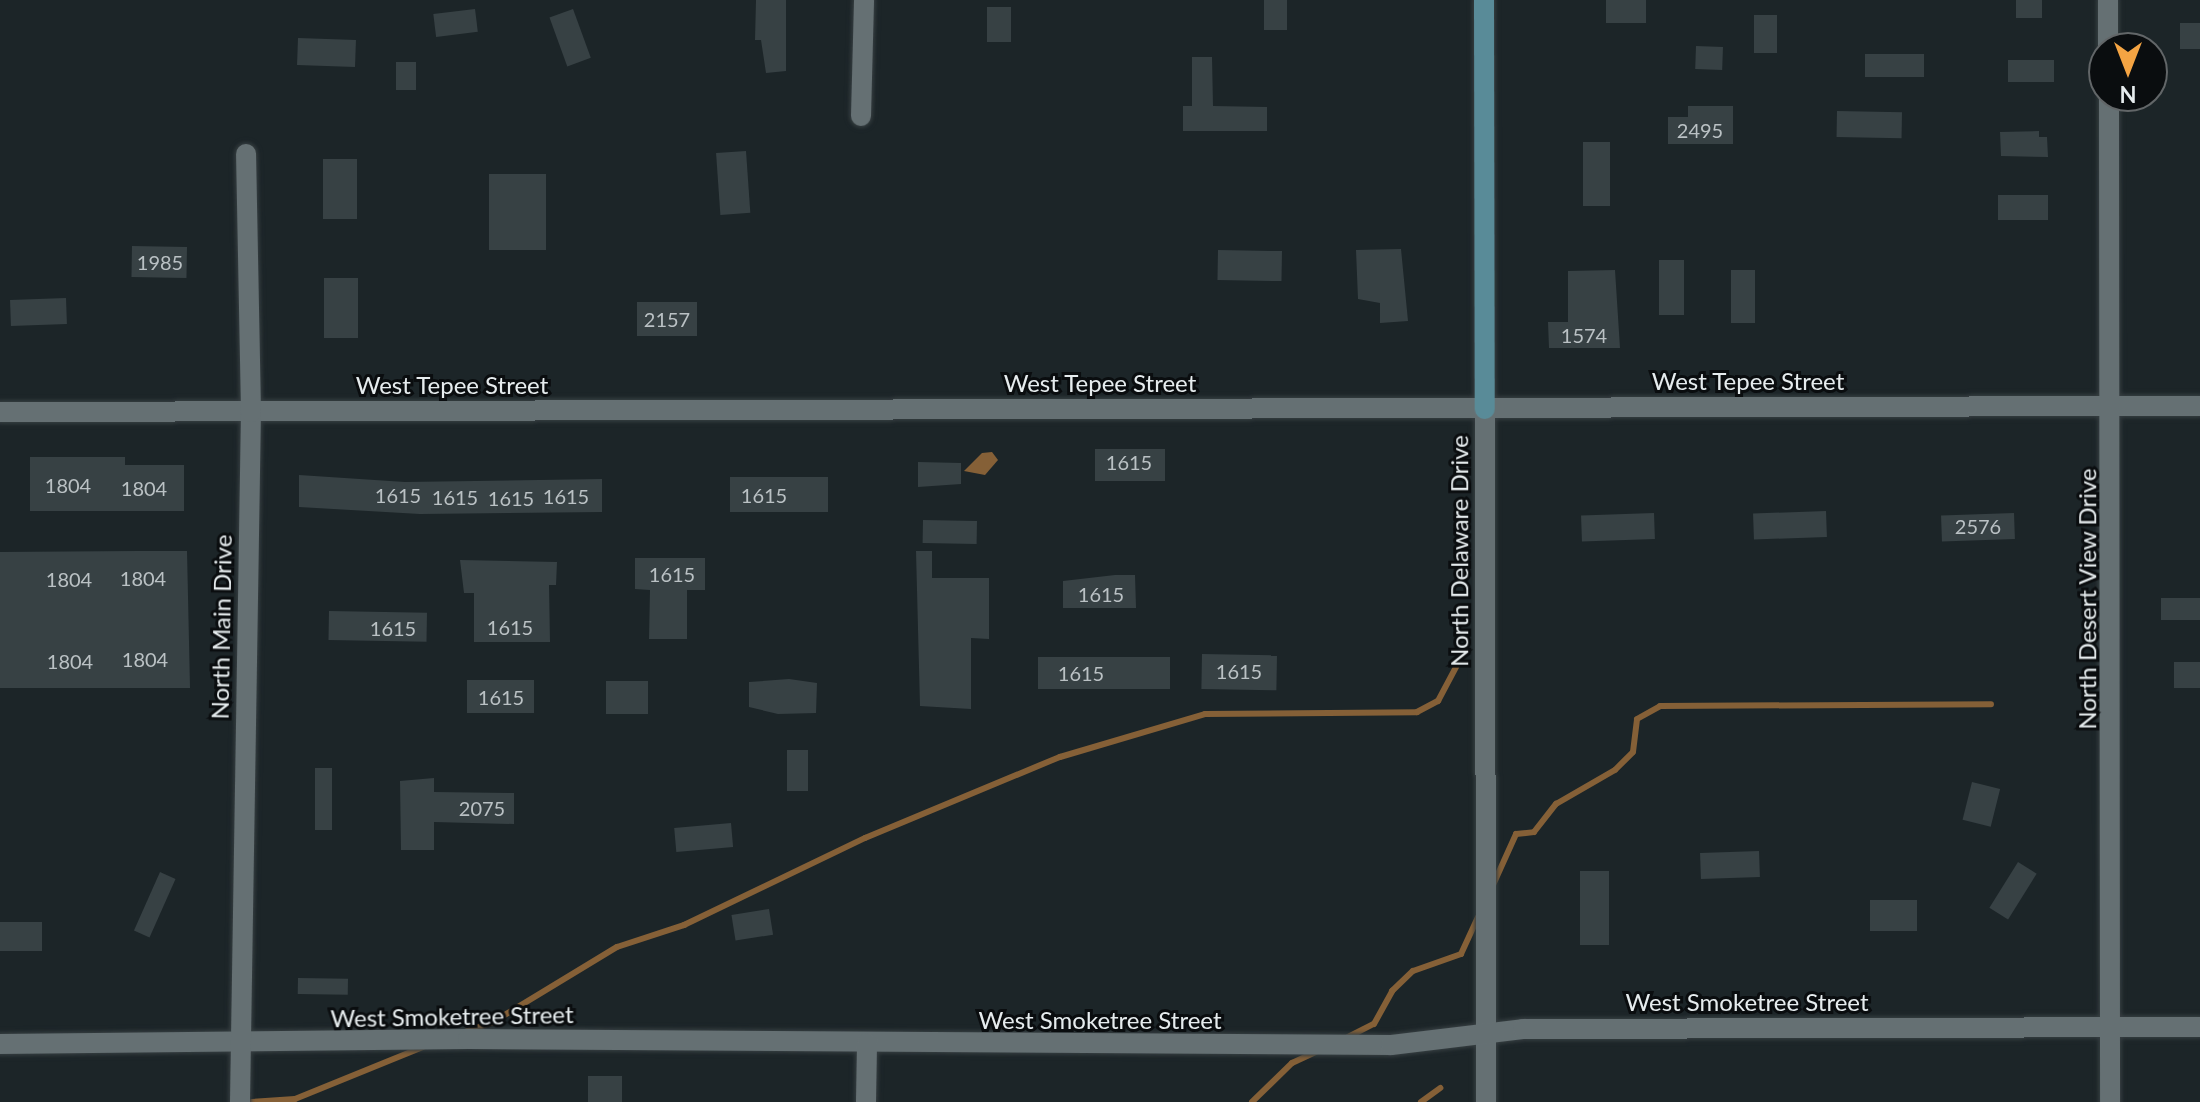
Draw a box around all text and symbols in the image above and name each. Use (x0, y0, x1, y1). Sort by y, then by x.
north arrow (2088, 32, 2168, 112)
text: N (2120, 81, 2136, 108)
house number: 2495 (1677, 118, 1723, 142)
house number: 1985 (137, 250, 183, 274)
house number: 2157 (644, 307, 690, 331)
house number: 1574 (1561, 323, 1607, 347)
street label: West Tepee Street (1651, 367, 1845, 395)
street label: West Tepee Street (1003, 369, 1197, 397)
street label: West Tepee Street (355, 371, 549, 399)
street label: North Delaware Drive (1445, 435, 1473, 667)
house number: 1615 (1106, 450, 1152, 474)
street label: North Desert View Drive (2073, 468, 2101, 730)
house number: 1804 (45, 473, 91, 497)
house number: 1804 (121, 476, 167, 500)
house number: 1615 (375, 483, 421, 507)
house number: 1615 (741, 483, 787, 507)
house number: 1615 (543, 484, 589, 508)
house number: 1615 (432, 485, 478, 509)
house number: 1615 (488, 486, 534, 510)
house number: 2576 (1955, 514, 2001, 538)
street label: North Main Drive (205, 534, 237, 720)
house number: 1615 (649, 562, 695, 586)
house number: 1804 (120, 566, 166, 590)
house number: 1804 (46, 567, 92, 591)
house number: 1615 (1078, 582, 1124, 606)
house number: 1615 (487, 615, 533, 639)
house number: 1615 (370, 616, 416, 640)
house number: 1804 (122, 647, 168, 671)
house number: 1804 (47, 649, 93, 673)
house number: 1615 (1216, 659, 1262, 683)
house number: 1615 (1058, 661, 1104, 685)
house number: 1615 (478, 685, 524, 709)
house number: 2075 (459, 796, 505, 820)
street label: West Smoketree Street (1625, 988, 1869, 1016)
street label: West Smoketree Street (330, 999, 574, 1033)
street label: West Smoketree Street (978, 1006, 1222, 1034)

